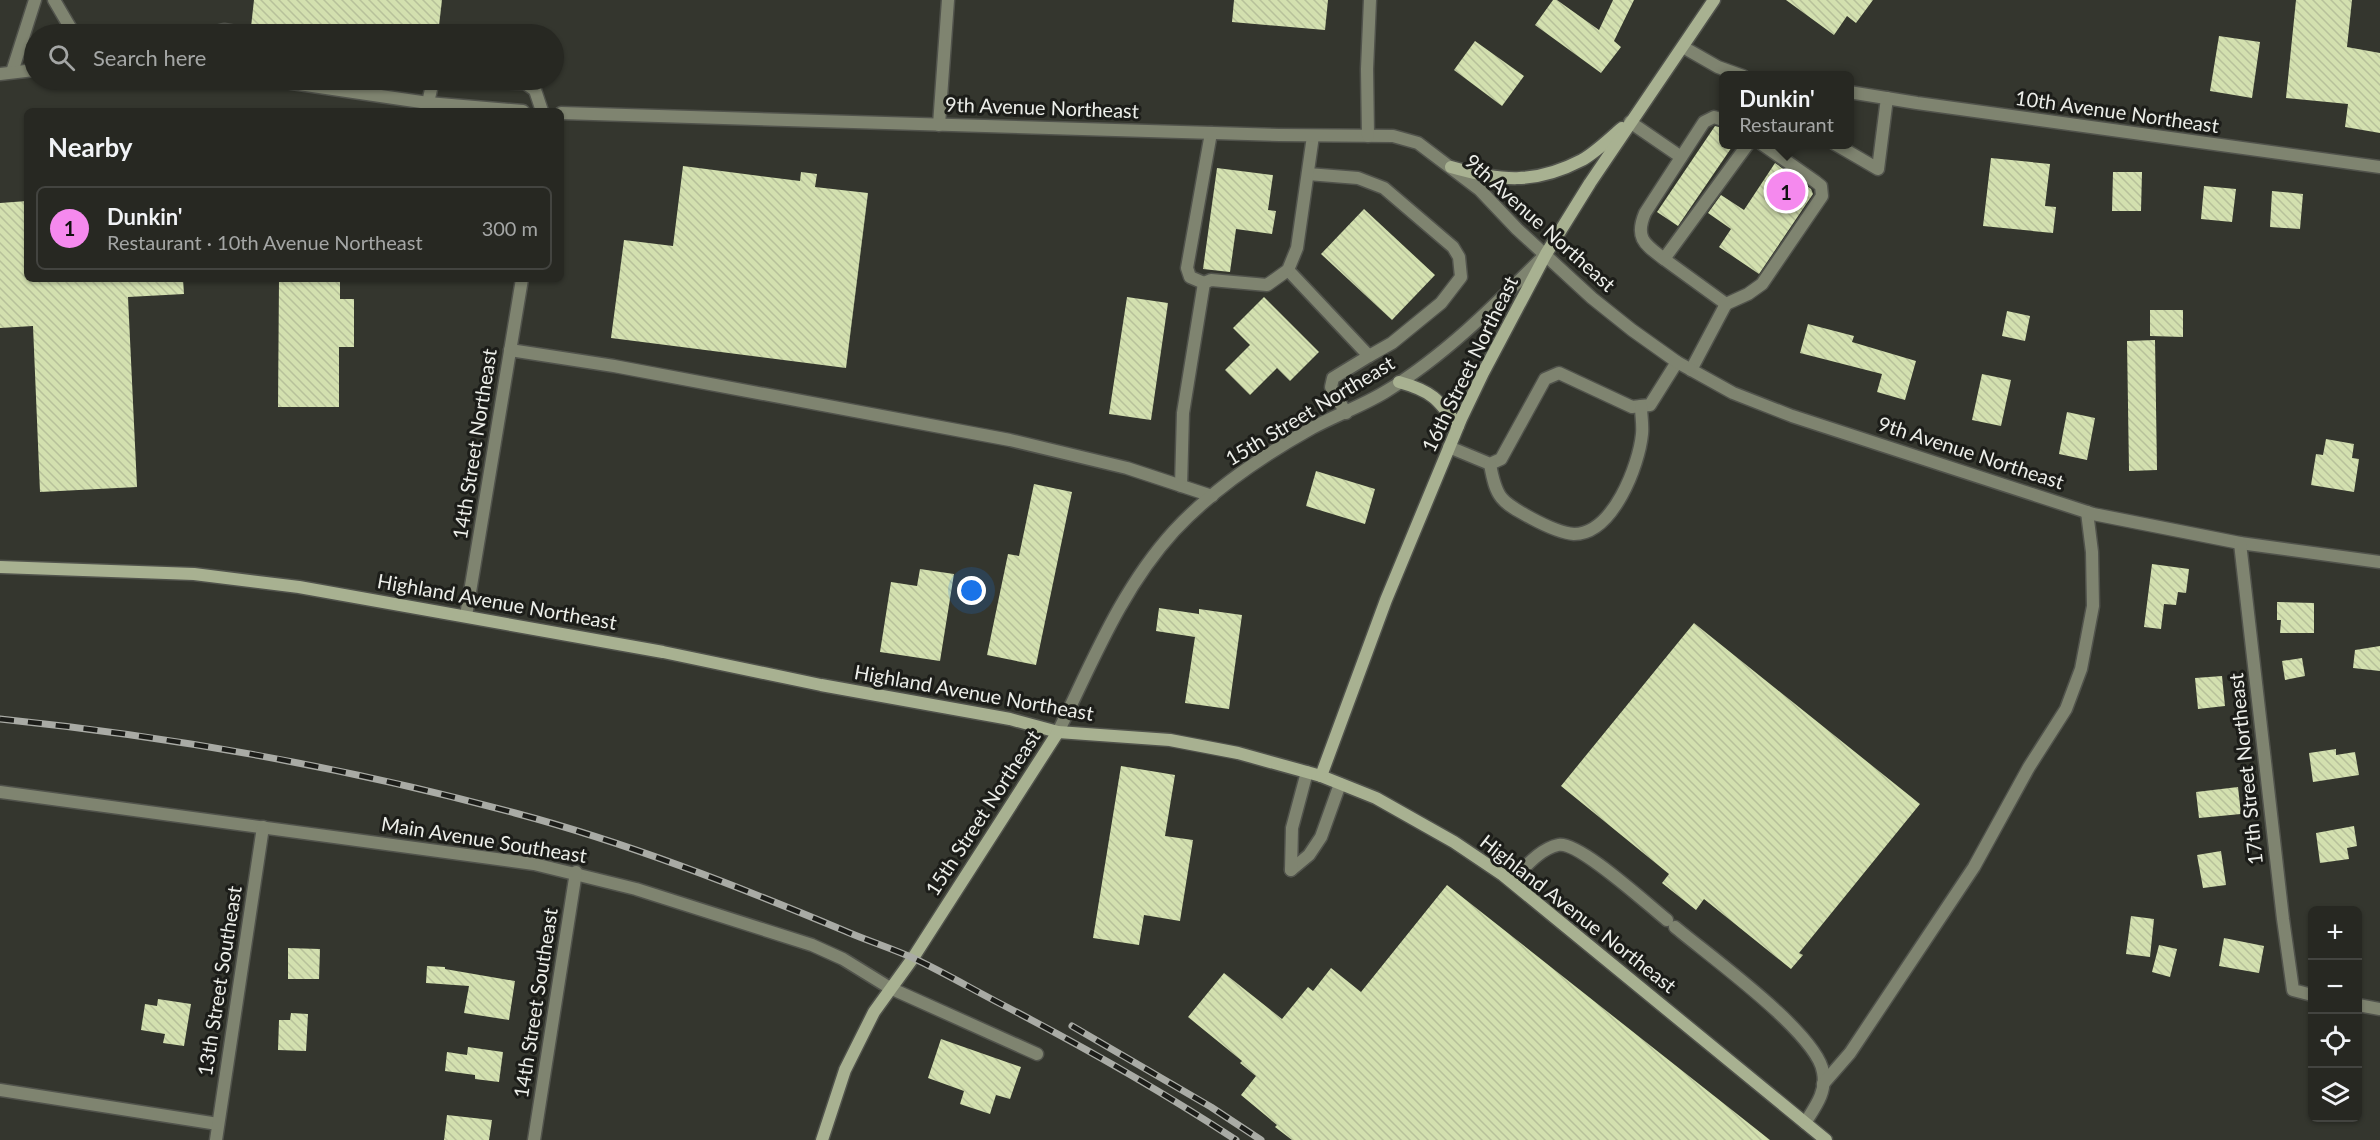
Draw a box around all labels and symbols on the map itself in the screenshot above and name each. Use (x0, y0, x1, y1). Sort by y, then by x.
street label: 10th Avenue Northeast (2014, 85, 2221, 137)
street label: 9th Avenue Northeast (945, 92, 1139, 122)
street label: 9th Avenue Northeast (1461, 148, 1621, 296)
pin: 1 (1766, 168, 1806, 213)
street label: 16th Street Northeast (1416, 272, 1522, 455)
street label: 14th Street Northeast (447, 347, 501, 541)
street label: 15th Street Northeast (1221, 350, 1398, 470)
street label: 9th Avenue Northeast (1875, 411, 2067, 493)
street label: Highland Avenue Northeast (376, 568, 619, 634)
your location (957, 576, 986, 605)
street label: Highland Avenue Northeast (853, 659, 1096, 725)
street label: 17th Street Northeast (2223, 672, 2267, 866)
street label: 15th Street Northeast (920, 725, 1045, 900)
street label: Main Avenue Southeast (380, 811, 589, 867)
street label: Highland Avenue Northeast (1476, 829, 1682, 997)
street label: 13th Street Southeast (192, 884, 246, 1078)
street label: 14th Street Southeast (508, 906, 562, 1100)

